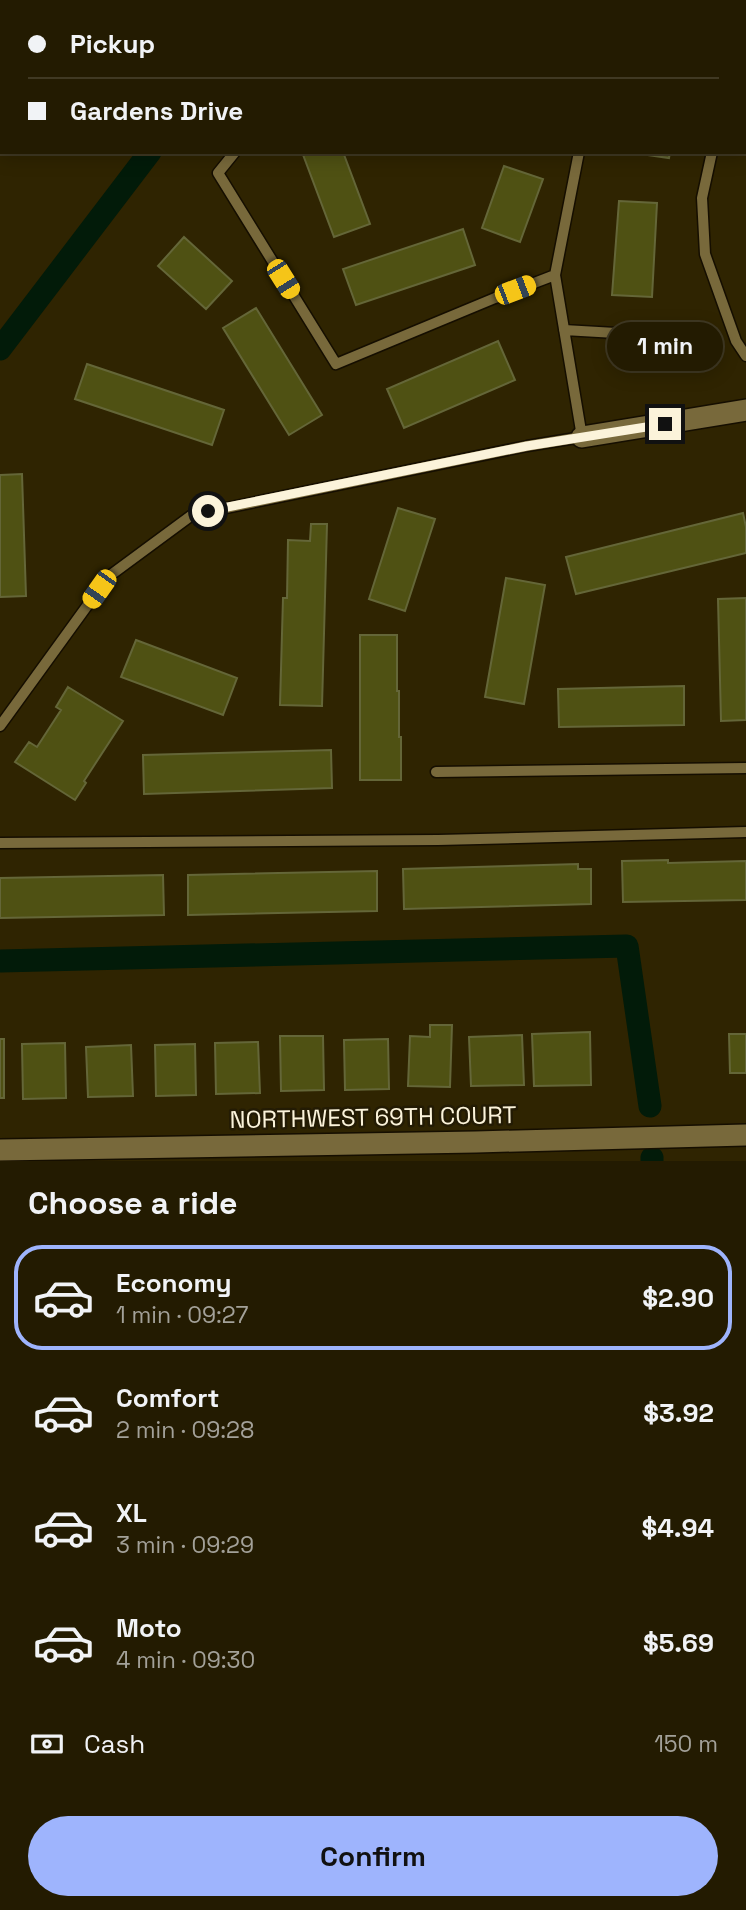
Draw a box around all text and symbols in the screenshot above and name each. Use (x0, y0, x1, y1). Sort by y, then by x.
text: Pickup (70, 27, 155, 61)
text: Gardens Drive (70, 94, 243, 128)
car (263, 256, 304, 302)
car (492, 273, 539, 307)
callout: 1 min (607, 322, 723, 372)
text: 1 min (637, 331, 693, 361)
route end (649, 408, 681, 440)
route start (192, 495, 224, 527)
car (79, 566, 120, 612)
street label: NORTHWEST 69TH COURT (229, 1099, 517, 1135)
text: Choose a ride (28, 1183, 238, 1223)
icon: car (32, 1266, 95, 1329)
text: Economy (116, 1266, 232, 1300)
text: $2.90 (642, 1281, 714, 1315)
text: 1 min · 09:27 (116, 1300, 248, 1330)
icon: car (32, 1381, 95, 1444)
text: Comfort (116, 1381, 219, 1415)
text: $3.92 (643, 1396, 714, 1430)
text: 2 min · 09:28 (116, 1415, 254, 1445)
icon: car (32, 1496, 95, 1559)
text: XL (116, 1496, 147, 1530)
text: $4.94 (641, 1511, 714, 1545)
text: 3 min · 09:29 (116, 1530, 254, 1560)
icon: car (32, 1611, 95, 1674)
text: Moto (116, 1611, 182, 1645)
text: $5.69 (643, 1626, 714, 1660)
text: 4 min · 09:30 (116, 1645, 255, 1675)
icon: cash (28, 1725, 66, 1763)
text: Cash (84, 1727, 145, 1761)
text: 150 m (654, 1729, 718, 1759)
button: Confirm (28, 1816, 718, 1896)

